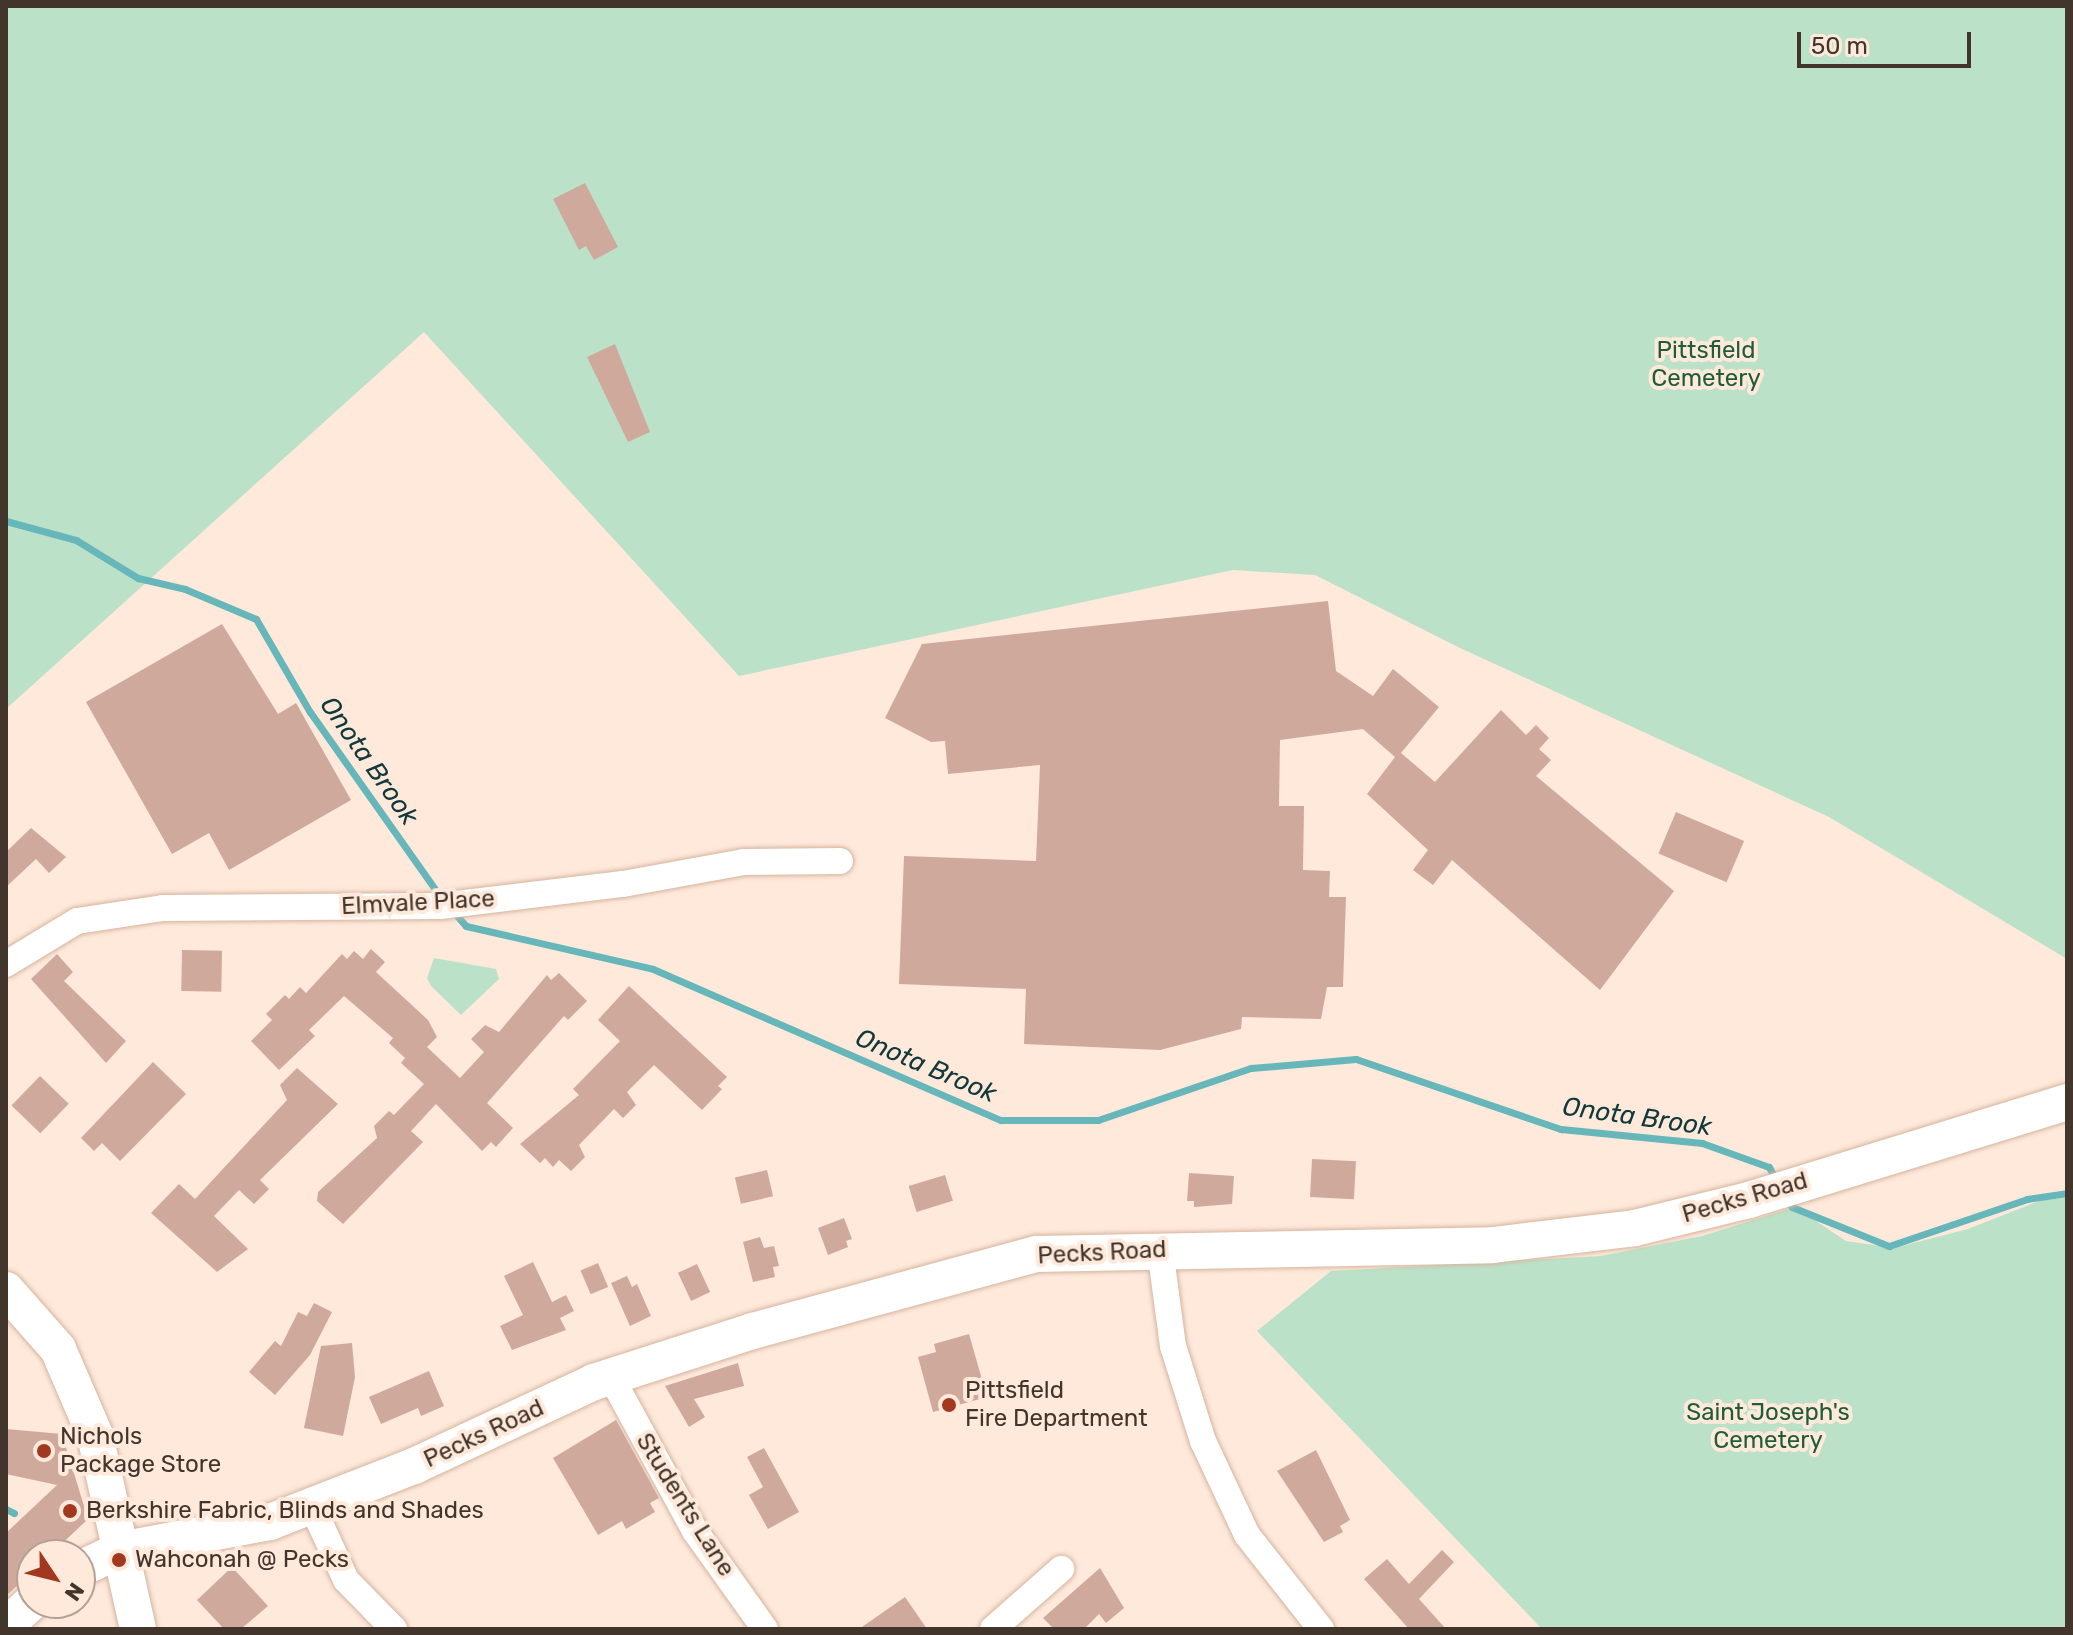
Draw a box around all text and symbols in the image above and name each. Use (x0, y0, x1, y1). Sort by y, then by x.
scale bar (1801, 16, 1975, 66)
text: 50 m (1811, 32, 1868, 60)
park label: Pittsfield Cemetery (1651, 337, 1761, 393)
water label: Onota Brook (313, 691, 425, 831)
street label: Elmvale Place (340, 885, 496, 921)
water label: Onota Brook (851, 1022, 1001, 1110)
water label: Onota Brook (1560, 1091, 1714, 1143)
street label: Pecks Road (1679, 1166, 1811, 1230)
street label: Pecks Road (1037, 1235, 1167, 1271)
place label: Pittsfield Fire Department (965, 1377, 1148, 1433)
street label: Pecks Road (419, 1394, 549, 1474)
marker: Pittsfield Fire Department (940, 1396, 958, 1414)
park label: Saint Joseph's Cemetery (1686, 1399, 1850, 1455)
place label: Nichols Package Store (60, 1423, 221, 1479)
street label: Students Lane (630, 1428, 740, 1582)
marker: Nichols Package Store (35, 1442, 53, 1460)
place label: Berkshire Fabric, Blinds and Shades (86, 1497, 484, 1525)
marker: Berkshire Fabric, Blinds and Shades (61, 1502, 79, 1520)
north arrow (16, 1539, 96, 1619)
place label: Wahconah @ Pecks (135, 1546, 349, 1574)
marker: Wahconah @ Pecks (110, 1551, 128, 1569)
text: N (59, 1578, 90, 1606)

